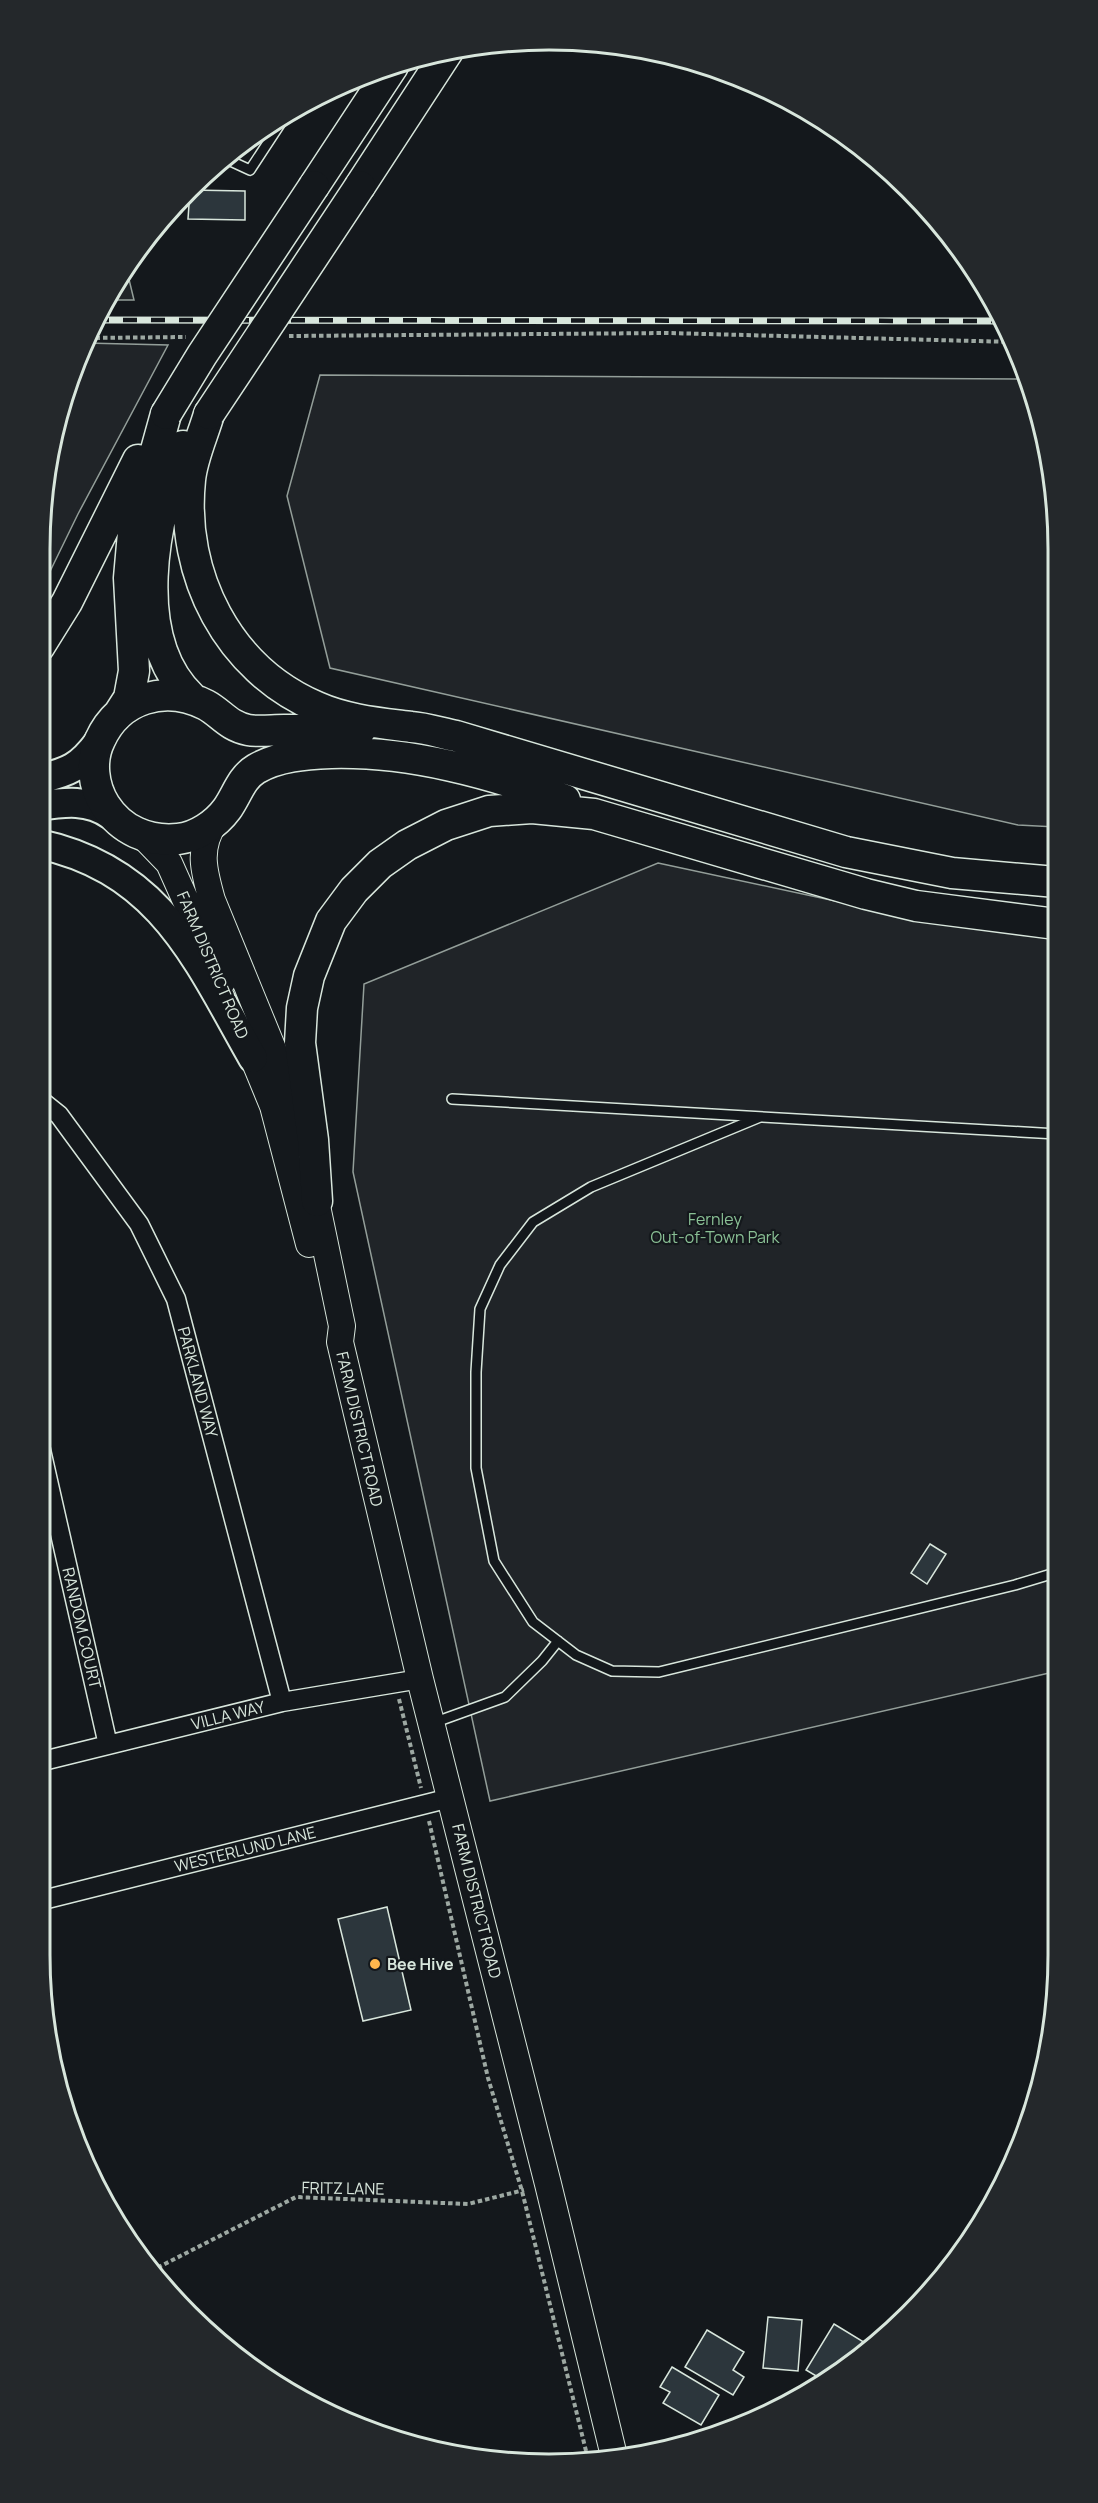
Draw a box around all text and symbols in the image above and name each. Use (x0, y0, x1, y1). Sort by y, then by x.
street label: FARM DISTRICT ROAD (172, 888, 254, 1042)
park label: Fernley Out-of-Town Park (650, 1208, 781, 1248)
street label: PARKLAND WAY (173, 1324, 223, 1440)
street label: FARM DISTRICT ROAD (331, 1349, 389, 1509)
street label: RANDOM COURT (57, 1565, 107, 1691)
street label: VILLA WAY (189, 1695, 267, 1735)
street label: WESTERLUND LANE (172, 1821, 318, 1877)
street label: FARM DISTRICT ROAD (447, 1821, 507, 1981)
place label: Bee Hive (387, 1953, 454, 1975)
marker: Bee Hive (368, 1957, 382, 1971)
street label: FRITZ LANE (301, 2176, 385, 2200)

